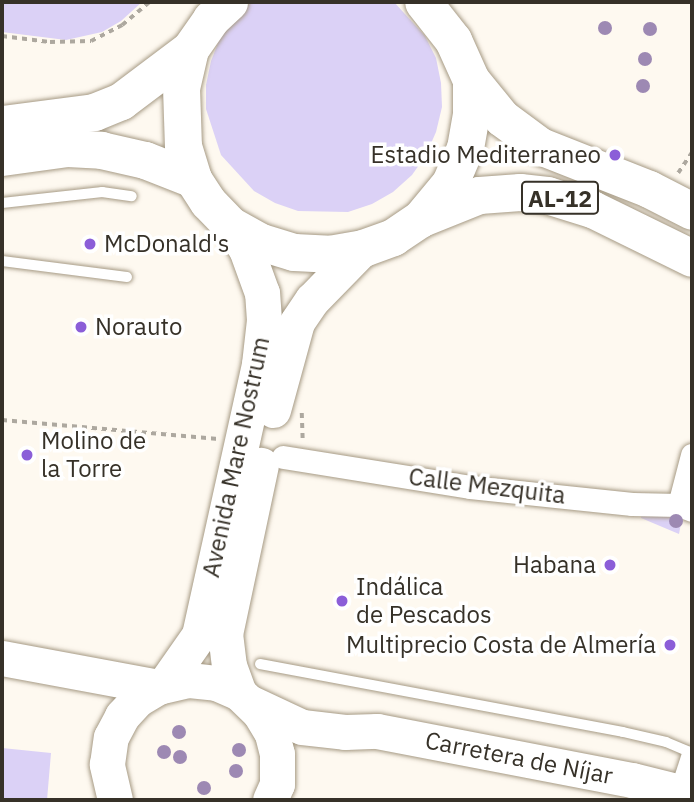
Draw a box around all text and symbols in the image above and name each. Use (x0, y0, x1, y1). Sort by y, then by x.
place label: Estadio Mediterraneo (371, 141, 601, 169)
marker: Estadio Mediterraneo (607, 147, 623, 163)
road number: AL-12 (520, 178, 600, 218)
place label: McDonald's (104, 230, 229, 258)
marker: McDonald's (82, 236, 98, 252)
place label: Norauto (95, 313, 182, 341)
marker: Norauto (73, 319, 89, 335)
street label: Avenida Mare Nostrum (196, 334, 276, 580)
place label: Molino de la Torre (41, 427, 146, 483)
marker: Molino de la Torre (19, 447, 35, 463)
street label: Calle Mezquita (407, 462, 567, 510)
place label: Habana (513, 551, 596, 579)
marker: Habana (602, 557, 618, 573)
place label: Indálica de Pescados (356, 573, 492, 629)
marker: Indálica de Pescados (334, 593, 350, 609)
place label: Multiprecio Costa de Almería (346, 631, 656, 659)
marker: Multiprecio Costa de Almería (662, 637, 678, 653)
street label: Carretera de Níjar (423, 726, 615, 790)

